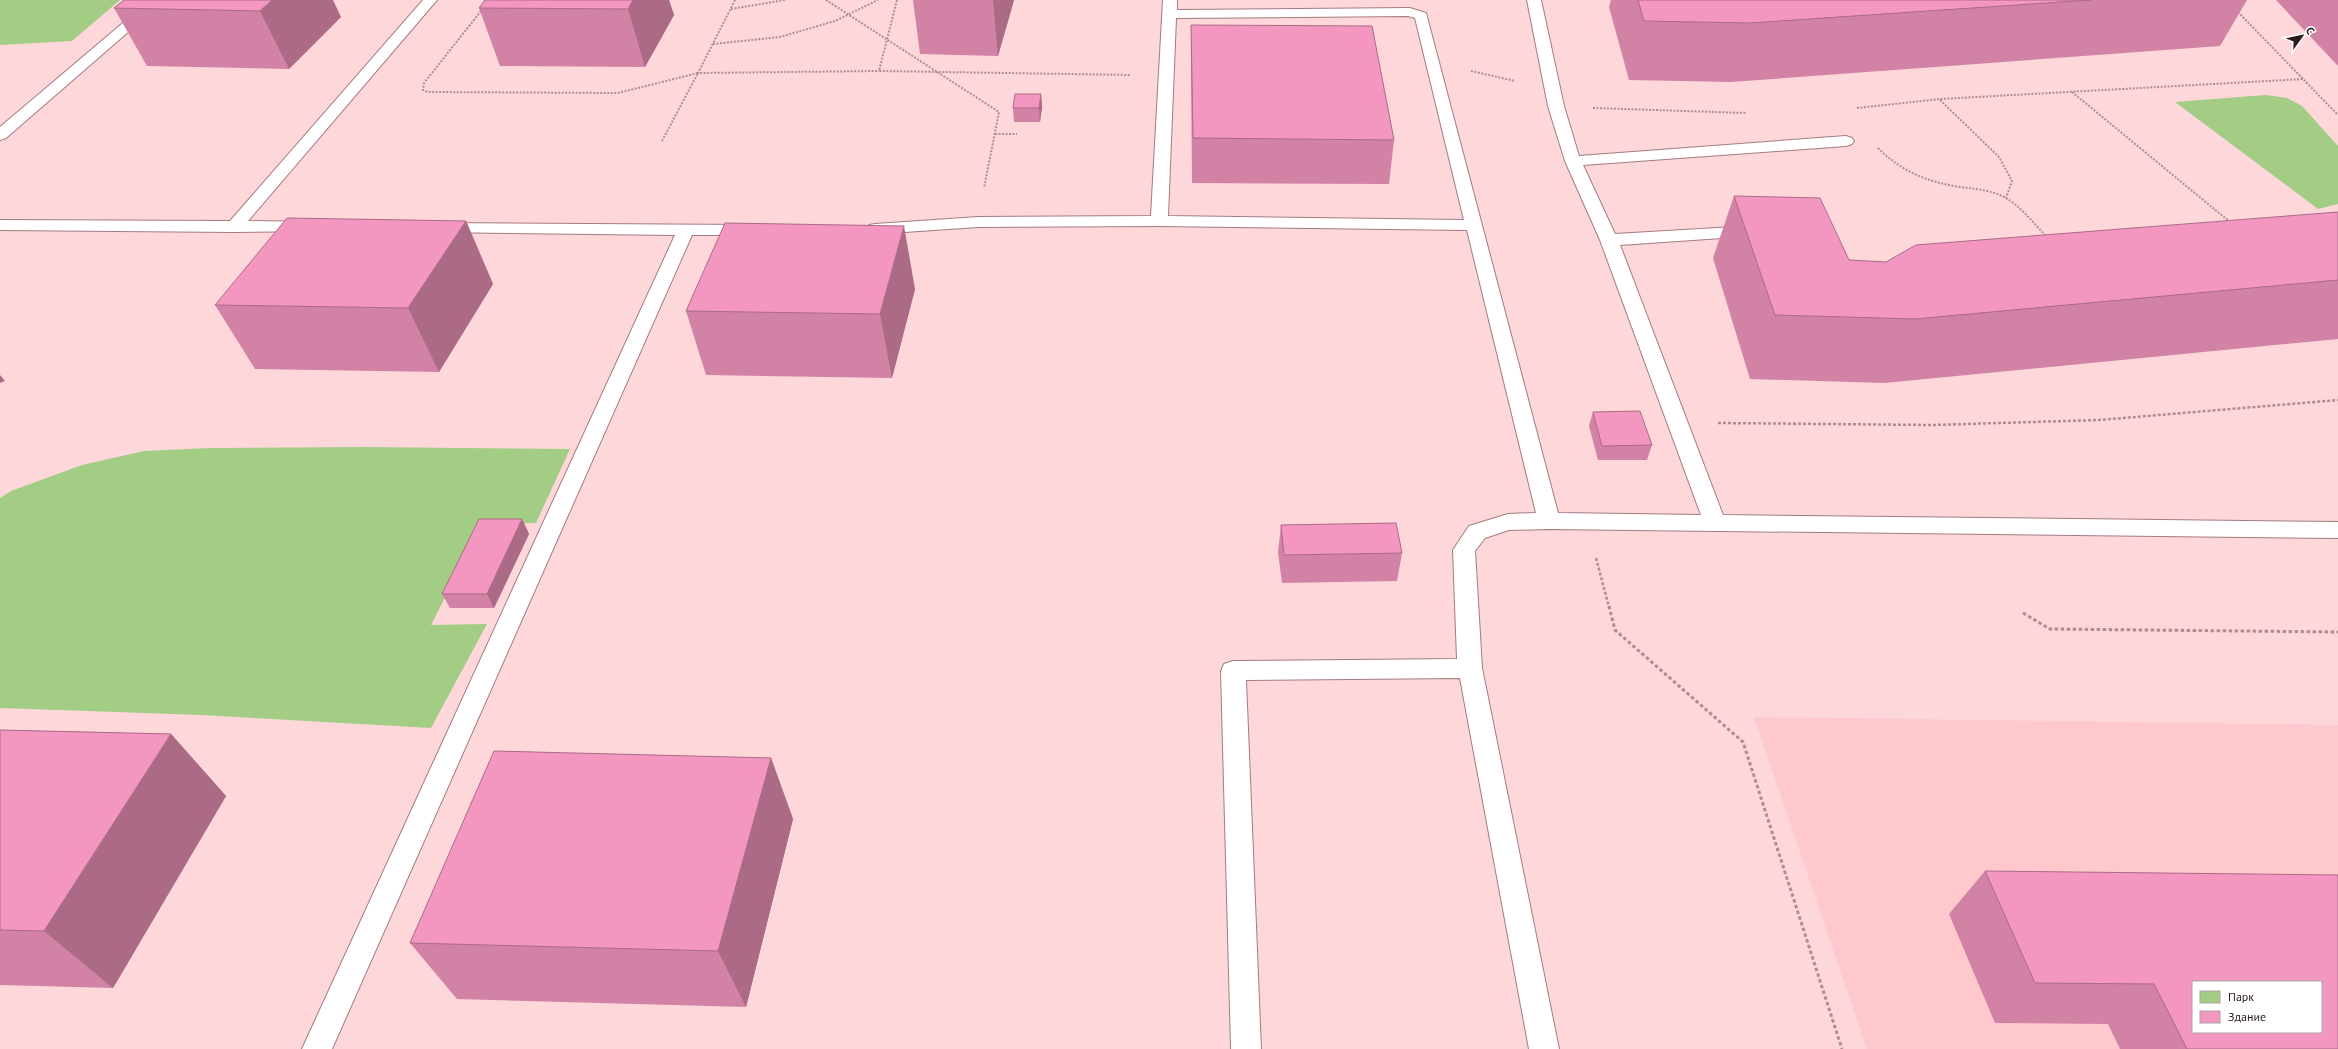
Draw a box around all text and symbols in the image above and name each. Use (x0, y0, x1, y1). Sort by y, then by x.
north arrow (2282, 16, 2322, 56)
text: С (2303, 24, 2318, 37)
legend (2192, 981, 2322, 1033)
text: Парк (2228, 989, 2254, 1004)
text: Здание (2228, 1009, 2266, 1024)

